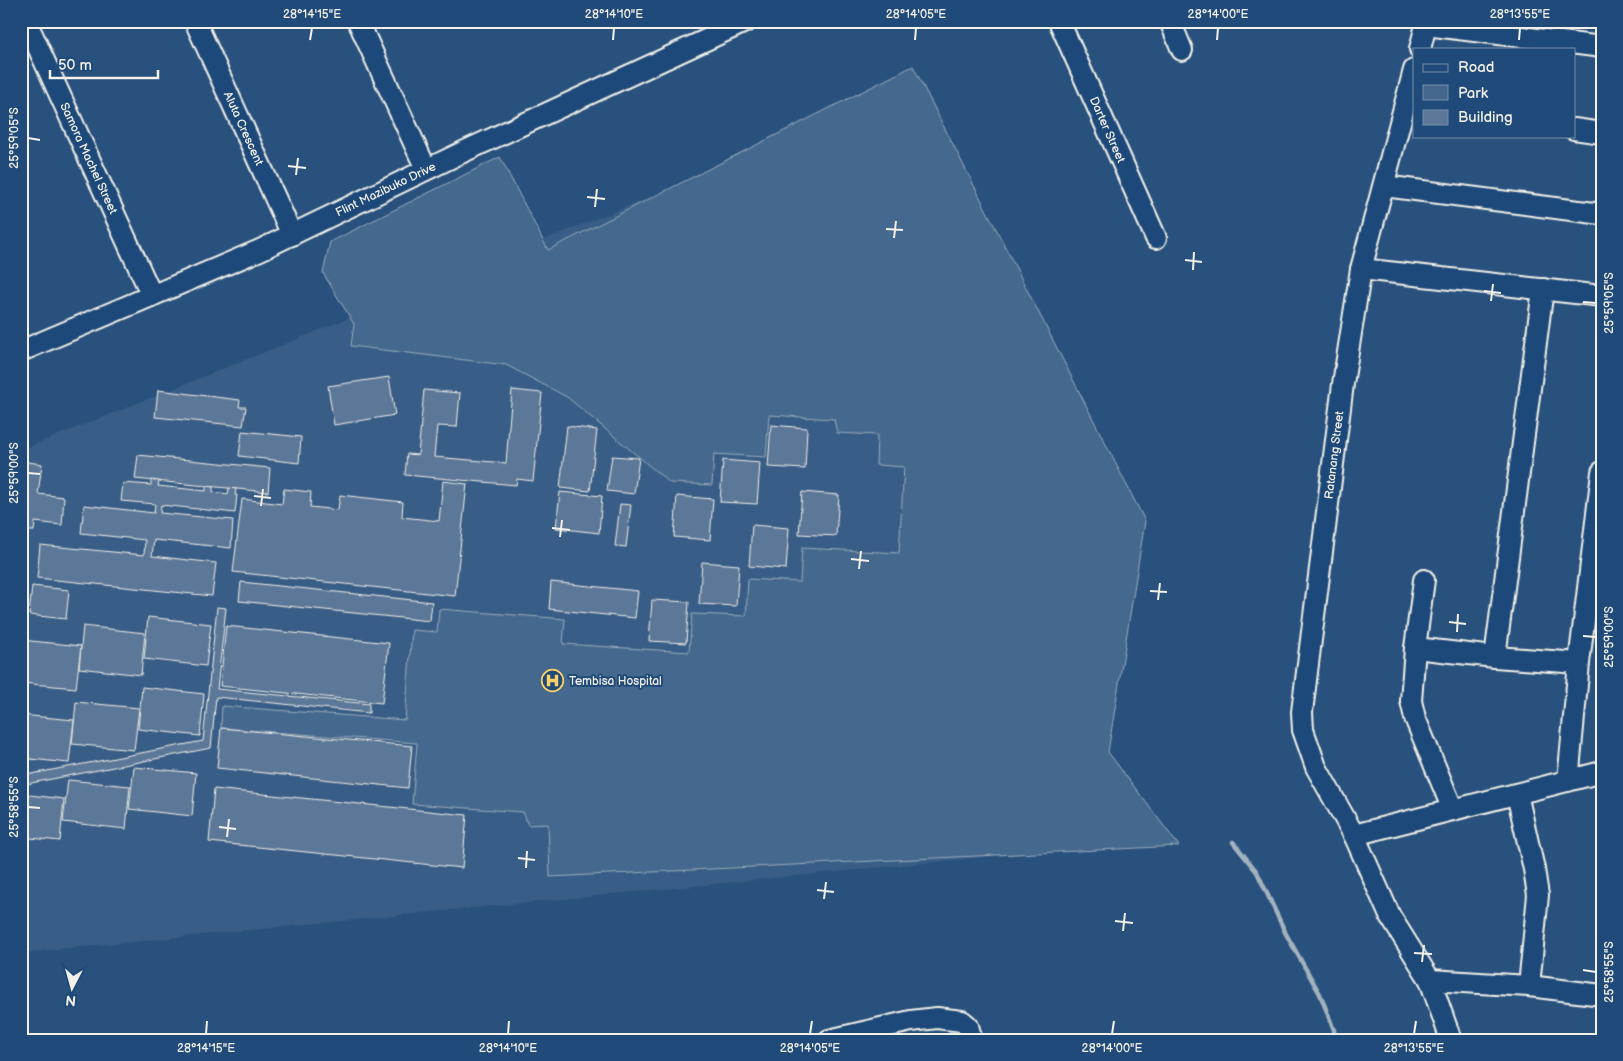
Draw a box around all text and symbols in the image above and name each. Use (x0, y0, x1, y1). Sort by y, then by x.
text: 28°14'15"E (283, 7, 341, 22)
text: 28°14'10"E (585, 7, 643, 22)
text: 28°14'05"E (886, 7, 946, 22)
text: 28°14'00"E (1188, 7, 1248, 22)
text: 28°13'55"E (1490, 7, 1550, 22)
scale bar (50, 48, 158, 80)
legend (1413, 48, 1576, 138)
text: 50 m (58, 56, 92, 75)
text: Road (1458, 58, 1494, 77)
text: Park (1458, 84, 1489, 103)
street label: Aluta Crescent (220, 89, 267, 168)
street label: Darter Street (1086, 95, 1128, 165)
street label: Samora Machel Street (56, 100, 121, 217)
text: 25°59'05"S (7, 107, 22, 169)
text: Building (1458, 108, 1513, 127)
street label: Flint Mazibuko Drive (333, 159, 438, 220)
text: 25°59'05"S (1602, 272, 1617, 334)
street label: Ratanang Street (1322, 410, 1347, 500)
text: 25°59'00"S (7, 442, 22, 504)
text: 25°59'00"S (1602, 606, 1617, 668)
hospital icon: Tembisa Hospital (541, 669, 565, 693)
place label: Tembisa Hospital (569, 674, 662, 689)
text: 25°58'55"S (7, 776, 22, 838)
text: 25°58'55"S (1602, 941, 1617, 1003)
north arrow (48, 964, 98, 1014)
text: N (65, 991, 77, 1009)
text: 28°14'15"E (177, 1041, 235, 1056)
text: 28°14'10"E (479, 1041, 537, 1056)
text: 28°14'05"E (780, 1041, 840, 1056)
text: 28°14'00"E (1082, 1041, 1142, 1056)
text: 28°13'55"E (1384, 1041, 1444, 1056)

